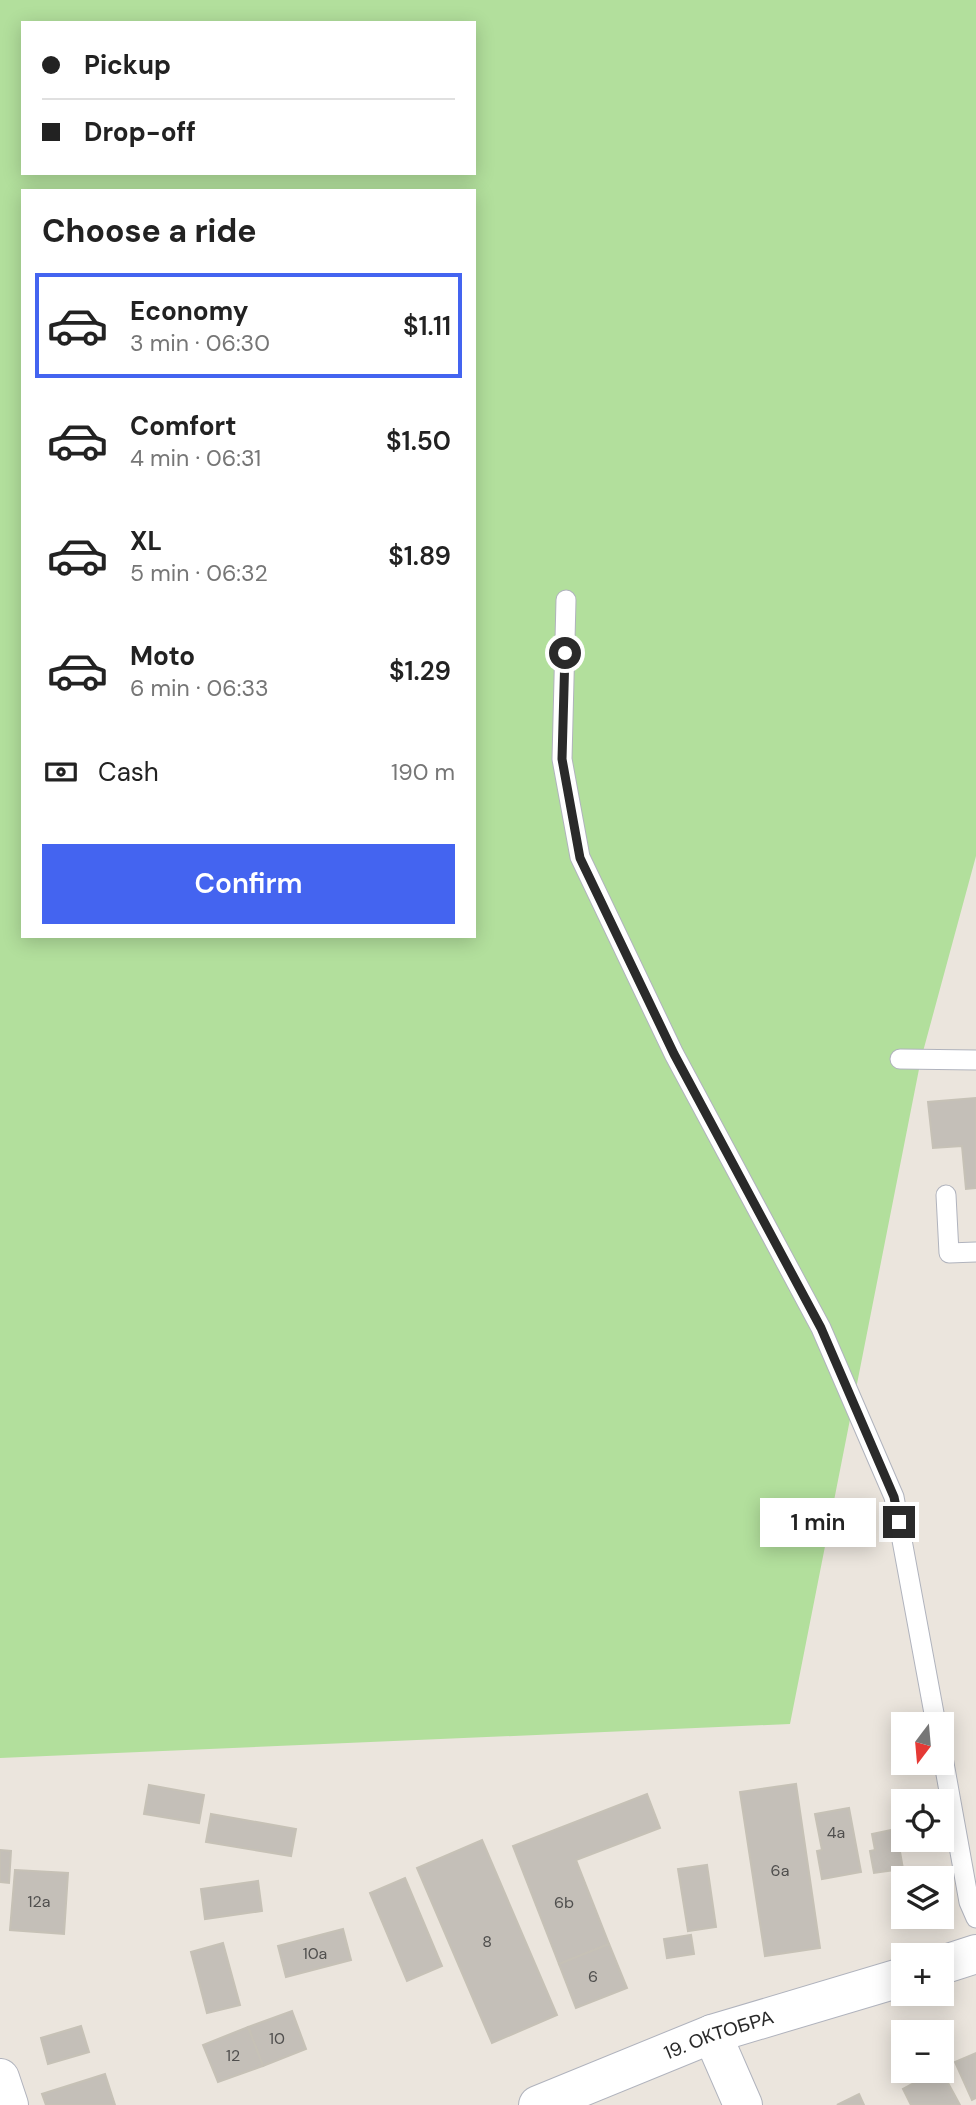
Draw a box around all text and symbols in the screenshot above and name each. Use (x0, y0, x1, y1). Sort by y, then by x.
text: Pickup (84, 48, 171, 82)
text: Drop-off (84, 115, 196, 149)
text: Choose a ride (42, 210, 257, 252)
icon: car (46, 294, 109, 357)
text: Economy (130, 294, 248, 328)
text: $1.11 (403, 309, 451, 343)
text: 3 min · 06:30 (130, 328, 270, 358)
icon: car (46, 409, 109, 472)
text: Comfort (130, 409, 236, 443)
text: $1.50 (386, 424, 451, 458)
text: 4 min · 06:31 (130, 443, 261, 473)
icon: car (46, 524, 109, 587)
text: XL (130, 524, 162, 558)
text: $1.89 (388, 539, 451, 573)
text: 5 min · 06:32 (130, 558, 268, 588)
route start (549, 637, 581, 669)
icon: car (46, 639, 109, 702)
text: Moto (130, 639, 195, 673)
text: $1.29 (389, 654, 451, 688)
text: 6 min · 06:33 (130, 673, 269, 703)
icon: cash (42, 753, 80, 791)
text: Cash (98, 755, 159, 789)
text: 190 m (391, 757, 455, 787)
button: Confirm (42, 844, 455, 924)
callout: 1 min (759, 1498, 874, 1546)
route end (883, 1506, 915, 1538)
text: 1 min (791, 1507, 845, 1537)
north arrow (891, 1712, 954, 1774)
map controls (891, 1712, 954, 2083)
button: locate (891, 1789, 954, 1852)
house number: 4a (827, 1822, 845, 1843)
house number: 6a (771, 1860, 789, 1881)
button: layers (891, 1866, 954, 1929)
house number: 12a (28, 1891, 50, 1912)
house number: 6b (554, 1892, 574, 1913)
house number: 8 (482, 1931, 492, 1952)
house number: 10a (303, 1943, 327, 1964)
button: + (891, 1943, 954, 2006)
house number: 6 (588, 1966, 598, 1987)
street label: 19. ОКТОБРА (660, 2004, 776, 2065)
button: − (891, 2020, 954, 2083)
house number: 10 (269, 2028, 285, 2049)
house number: 12 (226, 2045, 240, 2066)

